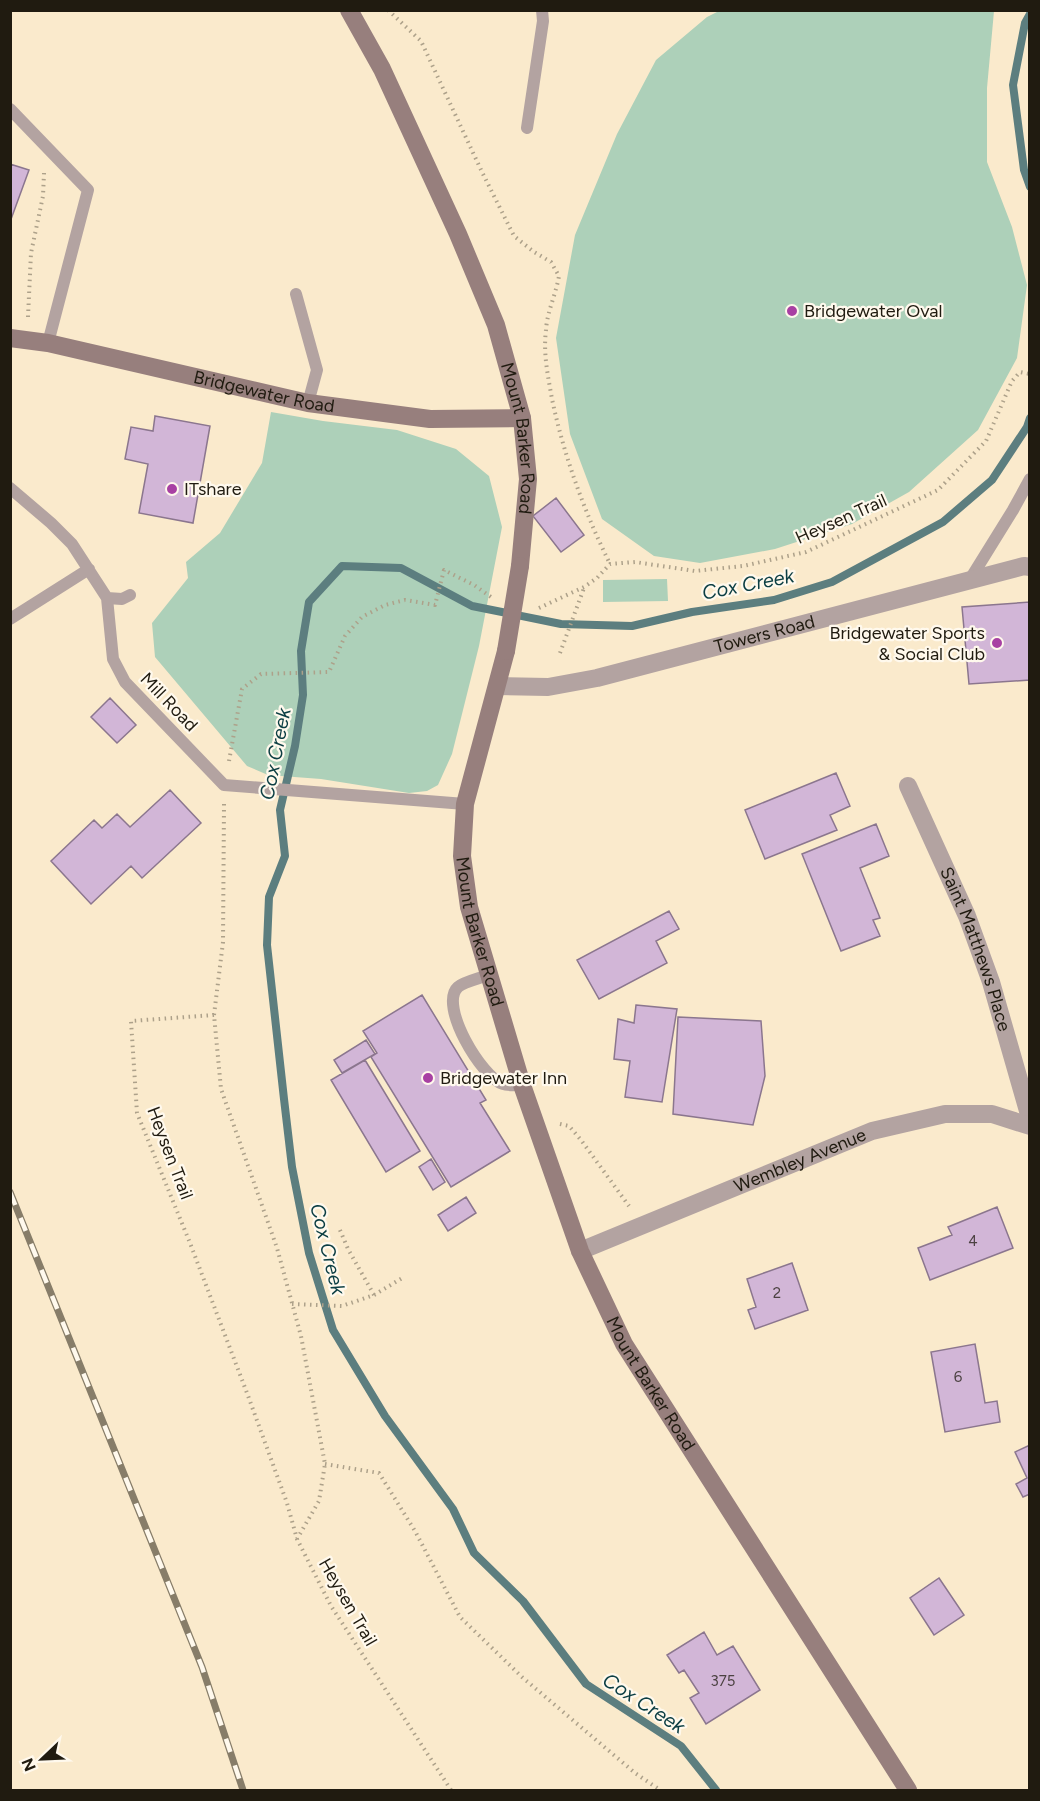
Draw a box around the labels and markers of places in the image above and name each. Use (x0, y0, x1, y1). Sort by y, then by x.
place label: Bridgewater Oval (804, 300, 942, 322)
marker: Bridgewater Oval (785, 304, 799, 318)
place label: ITshare (184, 478, 242, 500)
marker: ITshare (165, 482, 179, 496)
place label: Bridgewater Sports & Social Club (829, 622, 985, 665)
marker: Bridgewater Sports & Social Club (990, 636, 1004, 650)
place label: Bridgewater Inn (440, 1067, 567, 1089)
marker: Bridgewater Inn (421, 1071, 435, 1085)

